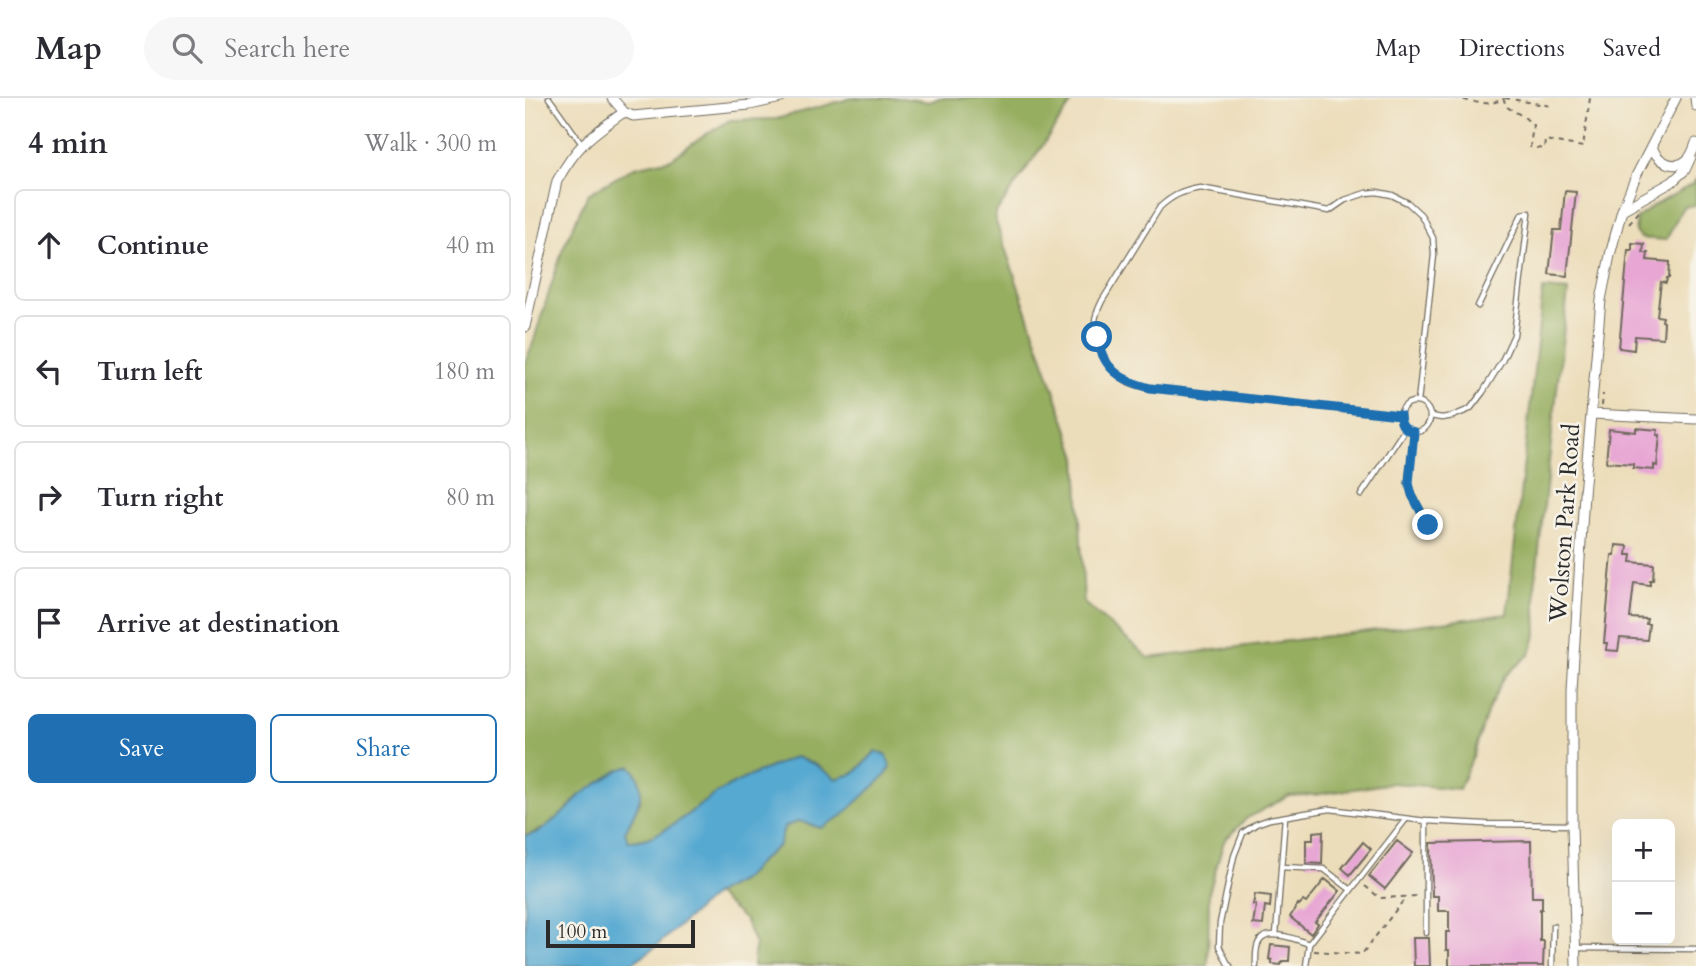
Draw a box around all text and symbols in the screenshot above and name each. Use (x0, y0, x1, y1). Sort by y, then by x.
search box (144, 17, 634, 80)
text: Map (35, 26, 102, 71)
icon: search (168, 29, 206, 67)
text: Search here (224, 31, 350, 66)
text: Map (1375, 32, 1421, 65)
text: Directions (1459, 32, 1565, 65)
text: Saved (1603, 32, 1661, 65)
text: 4 min (28, 123, 108, 164)
text: Walk · 300 m (364, 128, 497, 159)
icon: ahead (30, 226, 68, 264)
text: Continue (97, 228, 209, 263)
text: 40 m (446, 230, 495, 261)
route start (1081, 321, 1112, 352)
icon: left (30, 352, 68, 390)
text: Turn left (97, 354, 202, 389)
text: 180 m (434, 356, 495, 387)
street label: Wolston Park Road (1542, 422, 1588, 625)
icon: right (30, 478, 68, 516)
text: Turn right (97, 480, 224, 515)
text: 80 m (446, 482, 495, 513)
route end (1412, 509, 1443, 540)
icon: arrive (30, 604, 68, 642)
text: Arrive at destination (97, 606, 340, 641)
button: Save (28, 714, 256, 783)
button: Share (270, 714, 497, 783)
map controls (1612, 819, 1675, 945)
button: + (1612, 819, 1675, 882)
button: − (1612, 882, 1675, 945)
scale bar (546, 917, 695, 949)
text: 100 m (557, 919, 607, 945)

